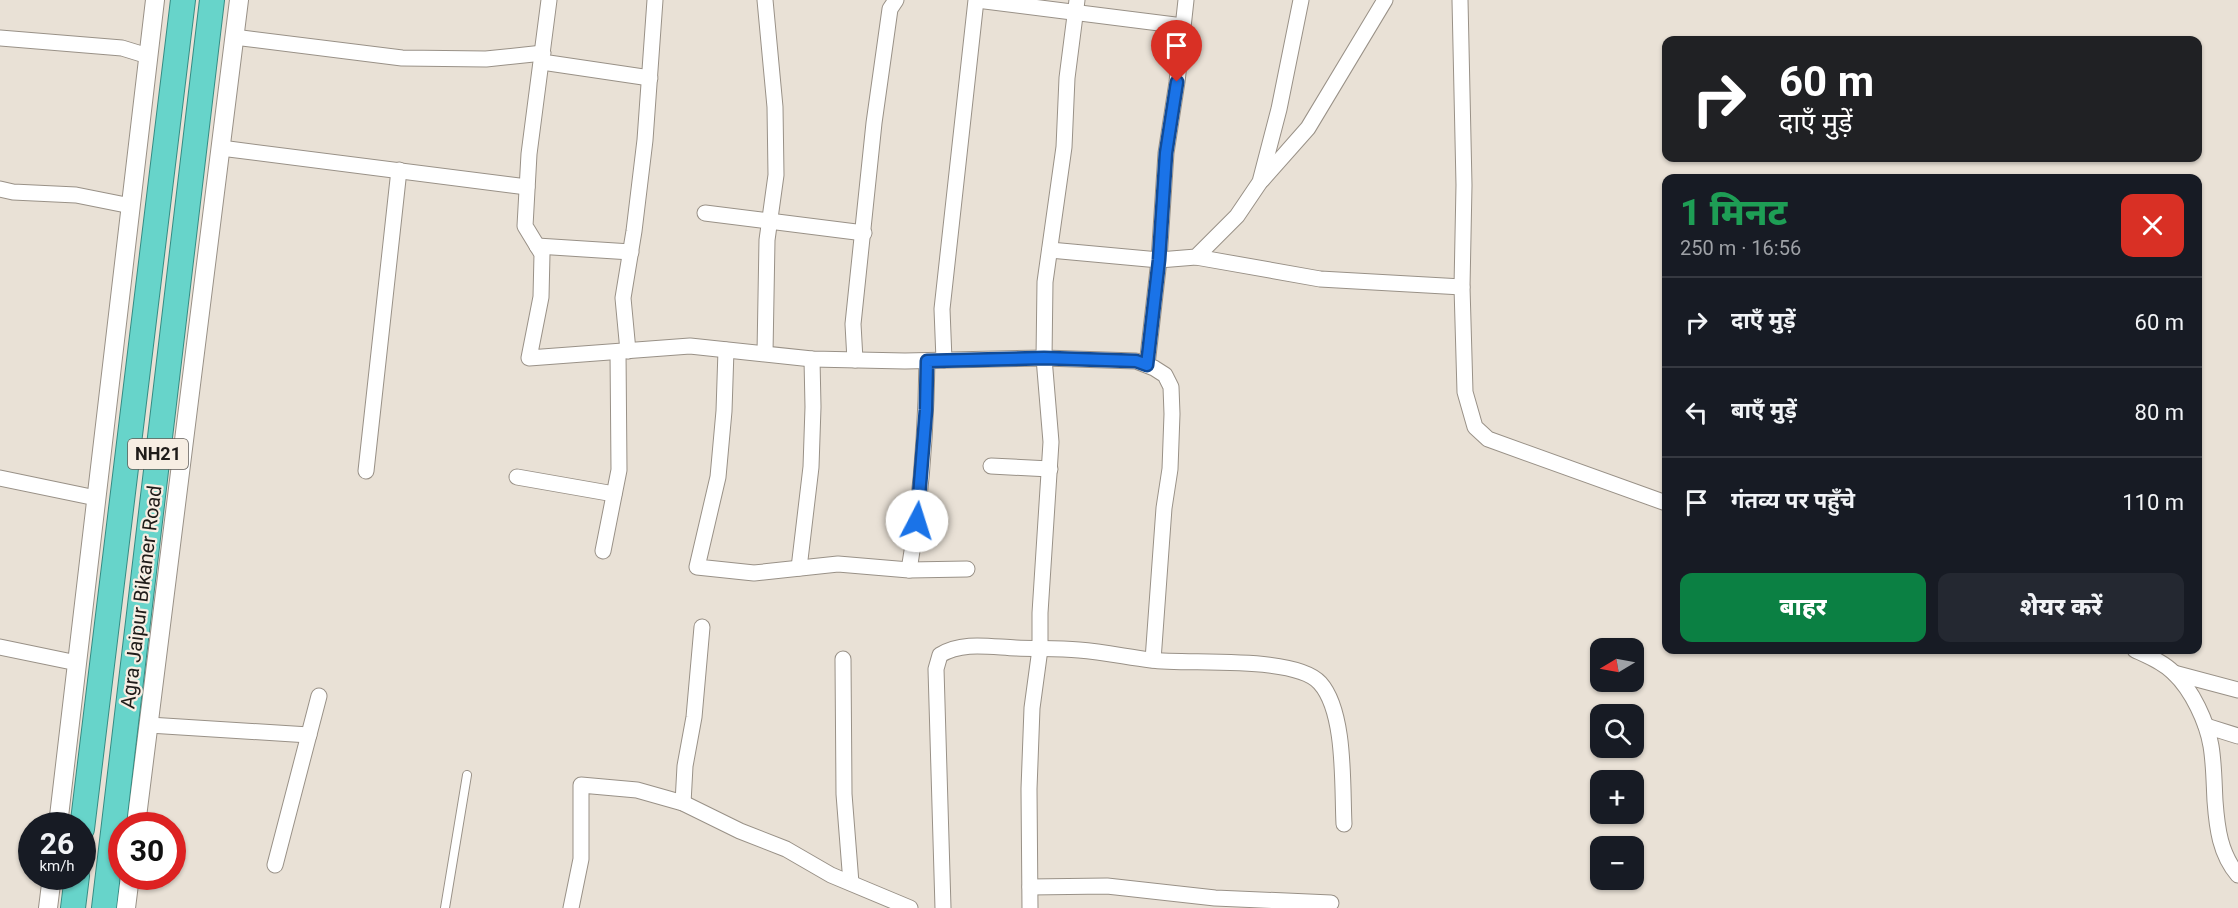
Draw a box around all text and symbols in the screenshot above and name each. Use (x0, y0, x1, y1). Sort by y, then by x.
pin (1151, 20, 1202, 82)
icon: arrive (1160, 29, 1193, 62)
text: 60 m (1779, 57, 1874, 106)
icon: right (1680, 60, 1758, 138)
text: दाएँ मुड़ें (1779, 107, 1853, 139)
text: 1 मिनट (1680, 192, 1787, 234)
button: close (2121, 194, 2184, 257)
text: 250 m · 16:56 (1680, 236, 1801, 260)
icon: right (1680, 306, 1713, 339)
text: दाएँ मुड़ें (1731, 308, 1796, 333)
text: 60 m (2135, 310, 2184, 335)
icon: left (1680, 396, 1713, 429)
text: बाएँ मुड़ें (1731, 398, 1797, 423)
text: 80 m (2135, 400, 2184, 425)
road number: NH21 (128, 439, 188, 469)
street label: Agra Jaipur Bikaner Road (115, 484, 167, 710)
icon: arrive (1680, 486, 1713, 519)
text: गंतव्य पर पहुँचे (1731, 488, 1855, 513)
position arrow (885, 489, 949, 553)
text: 110 m (2122, 490, 2184, 515)
button: बाहर (1680, 573, 1926, 642)
button: शेयर करें (1938, 573, 2184, 642)
north arrow (1590, 638, 1644, 692)
map controls (1590, 638, 1644, 890)
button: search (1590, 704, 1644, 758)
button: + (1590, 770, 1644, 824)
speed limit sign: 30 (108, 812, 186, 890)
text: 26 (40, 826, 74, 861)
button: − (1590, 836, 1644, 890)
text: km/h (39, 857, 75, 875)

